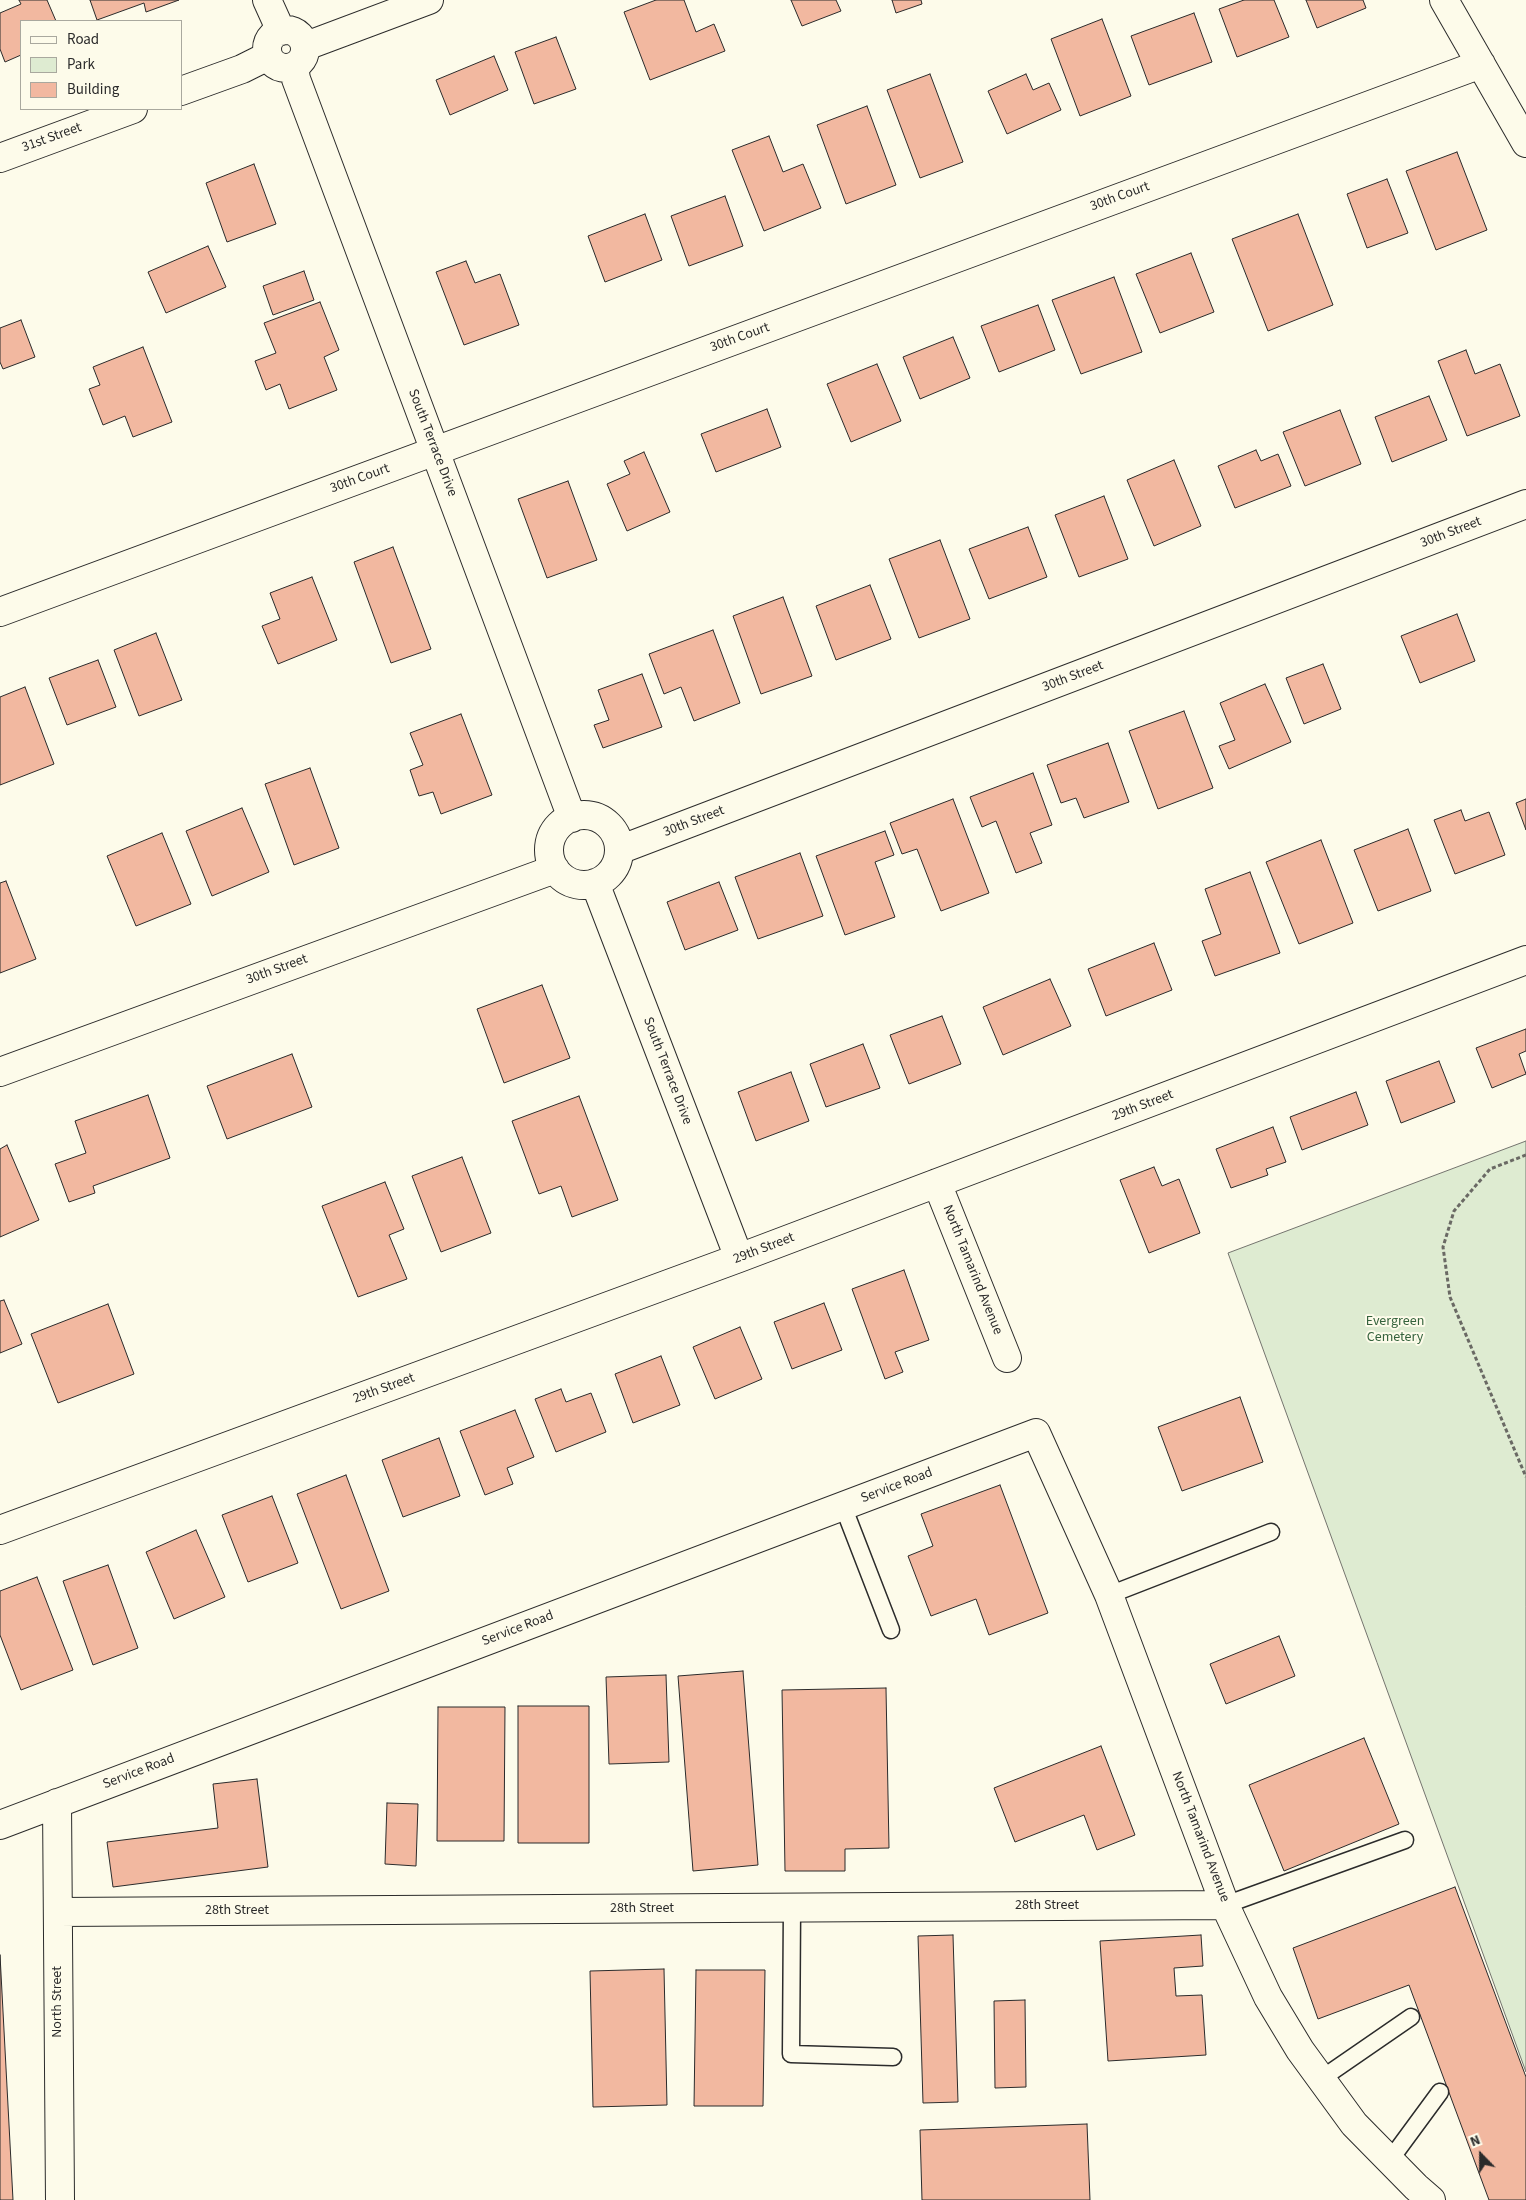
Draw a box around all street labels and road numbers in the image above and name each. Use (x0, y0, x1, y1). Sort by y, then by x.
street label: 31st Street (20, 119, 84, 157)
street label: 30th Court (1088, 179, 1152, 215)
street label: 30th Court (708, 320, 772, 356)
street label: South Terrace Drive (404, 387, 460, 499)
street label: 30th Court (328, 461, 392, 497)
street label: 30th Street (1418, 514, 1484, 552)
street label: 30th Street (1040, 658, 1106, 696)
street label: 30th Street (661, 803, 727, 841)
street label: 30th Street (244, 951, 310, 989)
street label: South Terrace Drive (639, 1015, 695, 1127)
street label: 29th Street (1110, 1087, 1176, 1125)
street label: North Tamarind Avenue (938, 1203, 1006, 1337)
street label: 29th Street (731, 1230, 797, 1268)
street label: 29th Street (351, 1370, 417, 1408)
street label: Service Road (859, 1465, 935, 1507)
street label: Service Road (480, 1608, 556, 1650)
street label: Service Road (101, 1751, 177, 1793)
street label: North Tamarind Avenue (1167, 1769, 1233, 1905)
street label: 28th Street (1015, 1898, 1079, 1914)
street label: 28th Street (610, 1901, 674, 1917)
street label: 28th Street (205, 1903, 269, 1919)
street label: North Street (50, 1966, 66, 2038)

